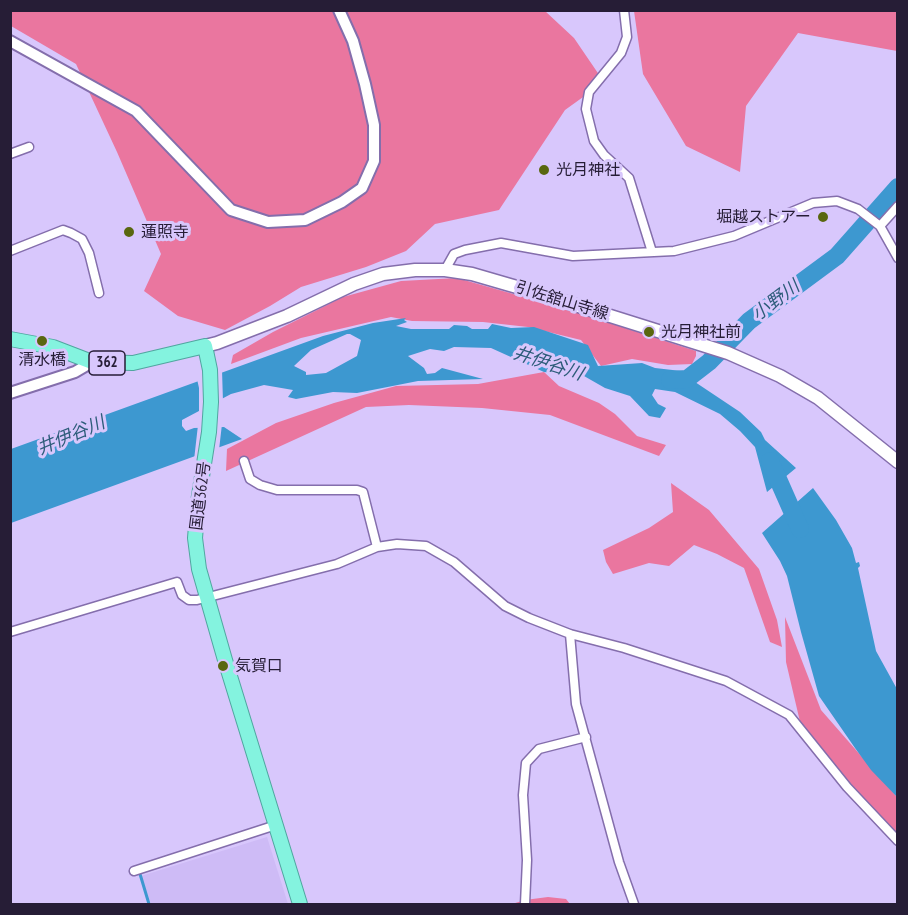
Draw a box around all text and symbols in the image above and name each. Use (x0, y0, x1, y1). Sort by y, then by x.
place label: 光月神社 (556, 160, 620, 180)
marker: 光月神社 (537, 163, 551, 177)
place label: 堀越ストアー (716, 207, 811, 227)
marker: 堀越ストアー (816, 210, 830, 224)
place label: 蓮照寺 (141, 222, 189, 242)
marker: 蓮照寺 (122, 225, 136, 239)
water label: 小野川 (748, 276, 804, 326)
street label: 引佐舘山寺線 (513, 278, 611, 324)
place label: 光月神社前 (661, 322, 741, 342)
marker: 光月神社前 (642, 325, 656, 339)
marker: 清水橋 (35, 334, 49, 348)
water label: 井伊谷川 (510, 343, 586, 385)
place label: 清水橋 (18, 350, 66, 370)
road number: 362 (89, 351, 125, 375)
water label: 井伊谷川 (34, 412, 108, 460)
street label: 国道362号 (187, 460, 215, 532)
place label: 気賀口 (235, 656, 283, 676)
marker: 気賀口 (216, 659, 230, 673)

